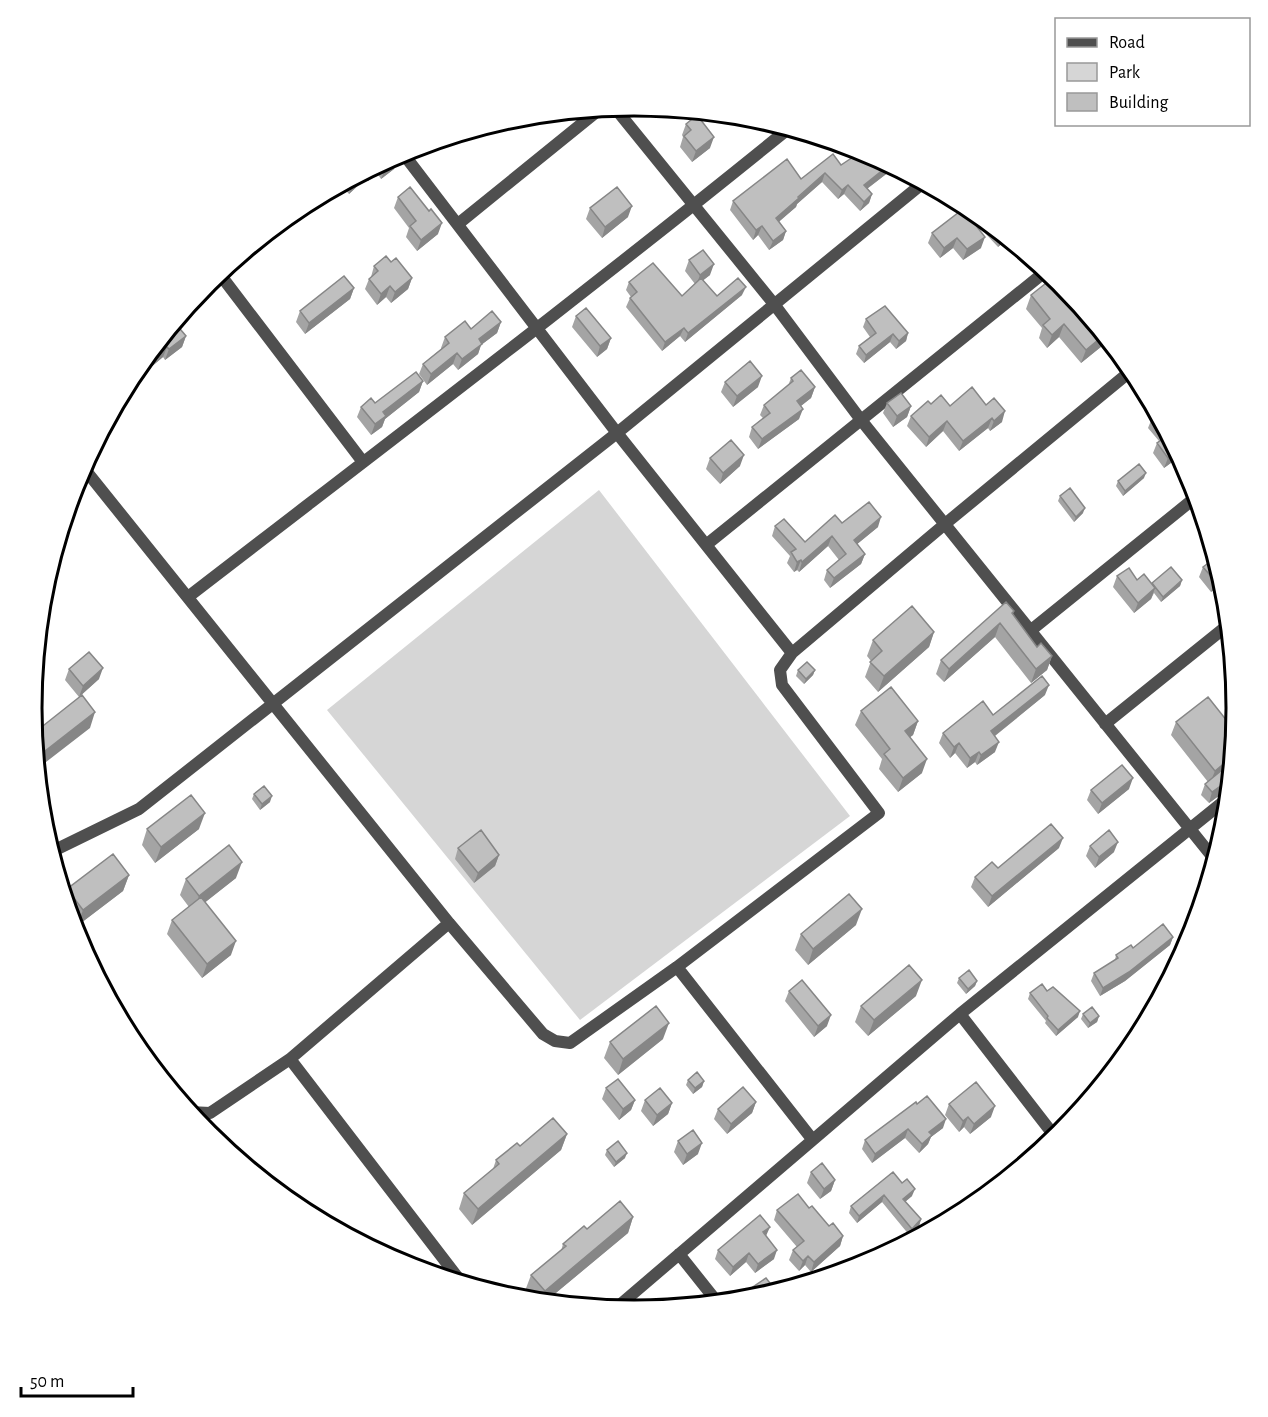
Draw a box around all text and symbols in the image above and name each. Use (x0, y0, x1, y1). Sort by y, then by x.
legend (1055, 18, 1250, 126)
text: Road (1109, 34, 1145, 52)
text: Park (1109, 64, 1141, 82)
text: Building (1109, 94, 1169, 112)
scale bar (21, 1360, 134, 1398)
text: 50 m (30, 1373, 64, 1391)

